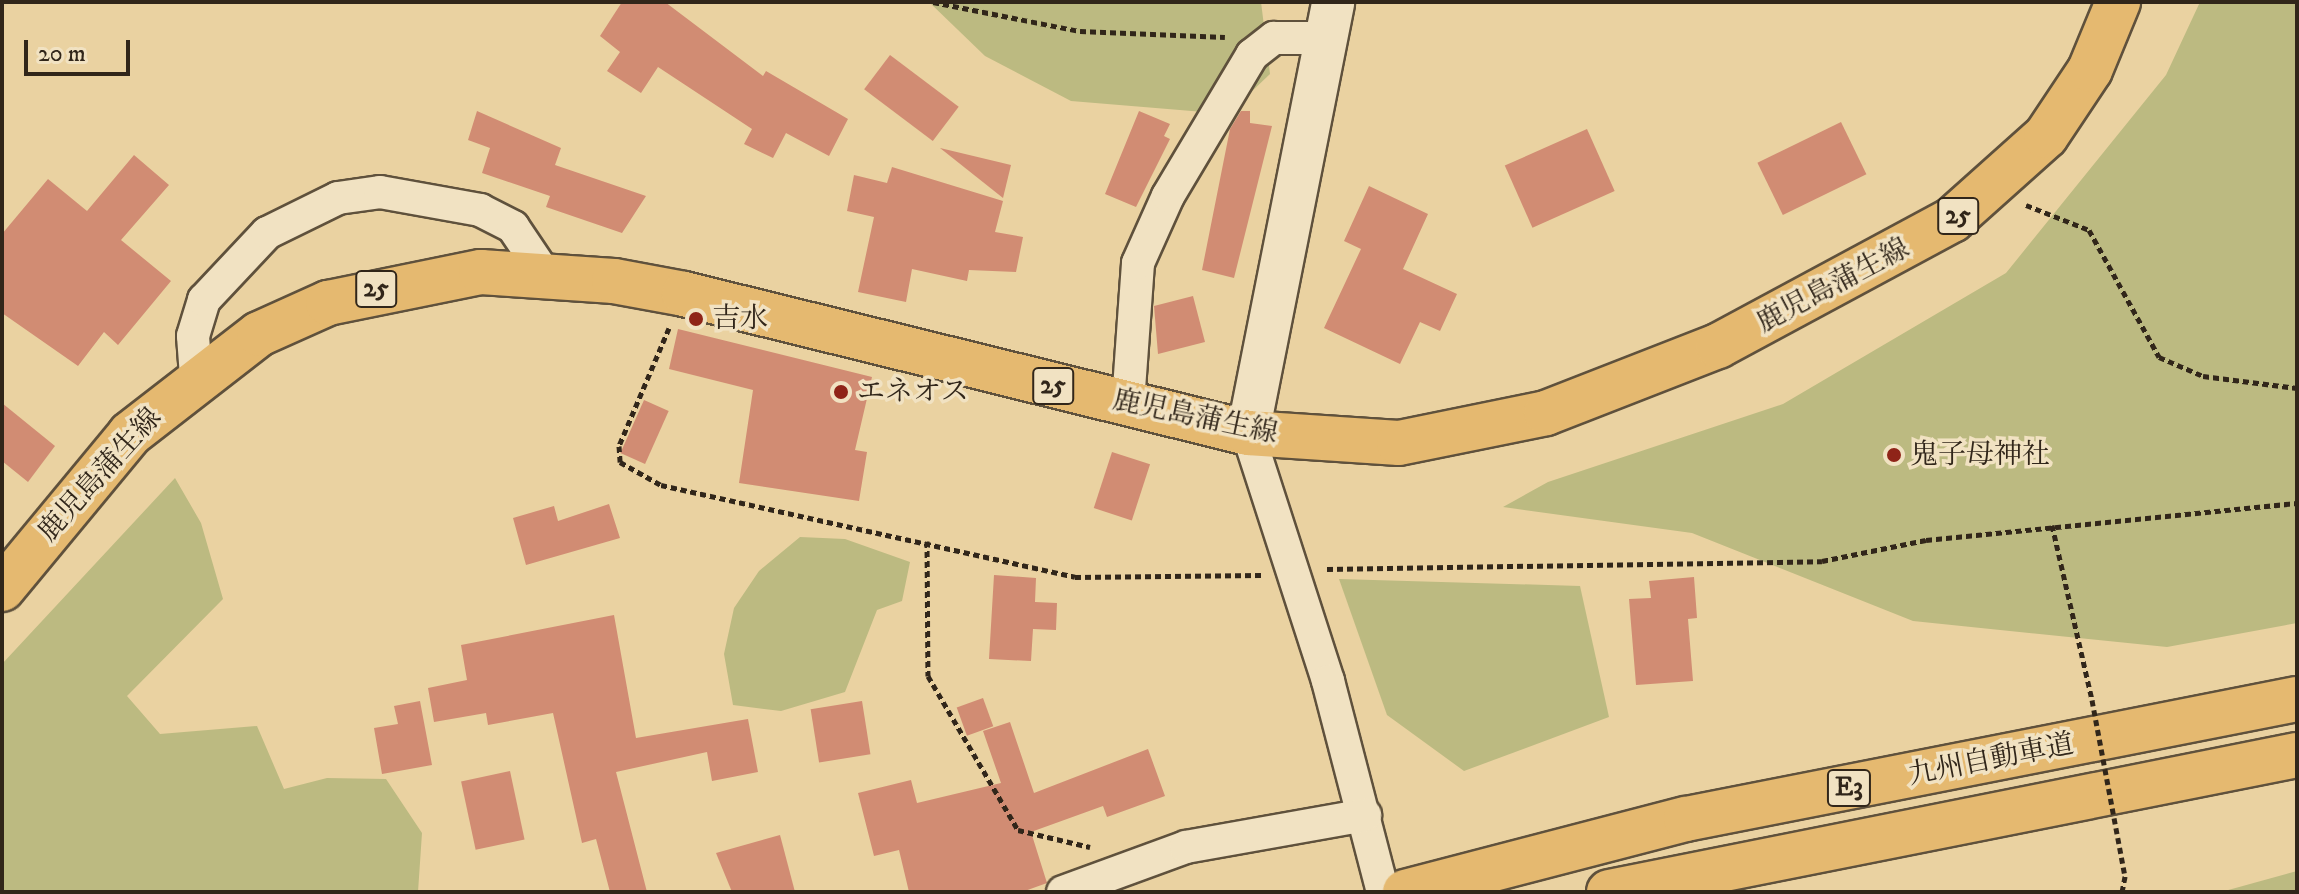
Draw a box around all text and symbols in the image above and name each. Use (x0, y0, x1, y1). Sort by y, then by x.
scale bar (28, 24, 134, 74)
text: 20 m (38, 39, 86, 69)
road number: 25 (1936, 194, 1980, 238)
street label: 鹿児島蒲生線 (1751, 232, 1915, 340)
road number: 25 (354, 267, 398, 311)
place label: 吉水 (712, 302, 768, 336)
marker: 吉水 (687, 310, 705, 328)
road number: 25 (1031, 364, 1075, 408)
place label: エネオス (857, 375, 969, 409)
marker: エネオス (832, 383, 850, 401)
street label: 鹿児島蒲生線 (1109, 383, 1281, 451)
street label: 鹿児島蒲生線 (31, 401, 169, 549)
place label: 鬼子母神社 (1910, 438, 2050, 472)
marker: 鬼子母神社 (1885, 446, 1903, 464)
street label: 九州自動車道 (1905, 727, 2077, 793)
road number: E3 (1825, 766, 1873, 810)

